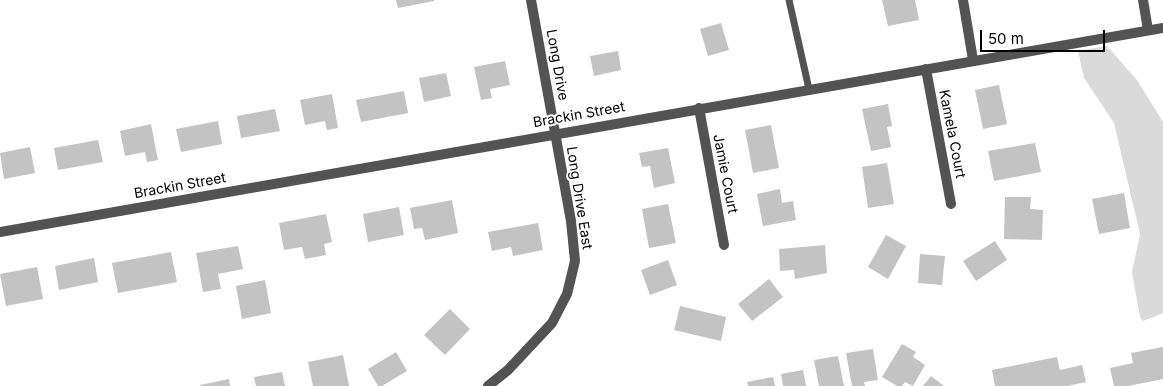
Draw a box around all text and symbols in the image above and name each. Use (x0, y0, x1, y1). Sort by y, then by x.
scale bar (983, 20, 1108, 52)
street label: Long Drive (542, 28, 572, 102)
text: 50 m (988, 29, 1024, 48)
street label: Kamela Court (935, 88, 969, 180)
street label: Brackin Street (532, 99, 626, 131)
street label: Jamie Court (709, 133, 741, 215)
street label: Long Drive East (563, 145, 595, 251)
street label: Brackin Street (133, 170, 227, 202)

